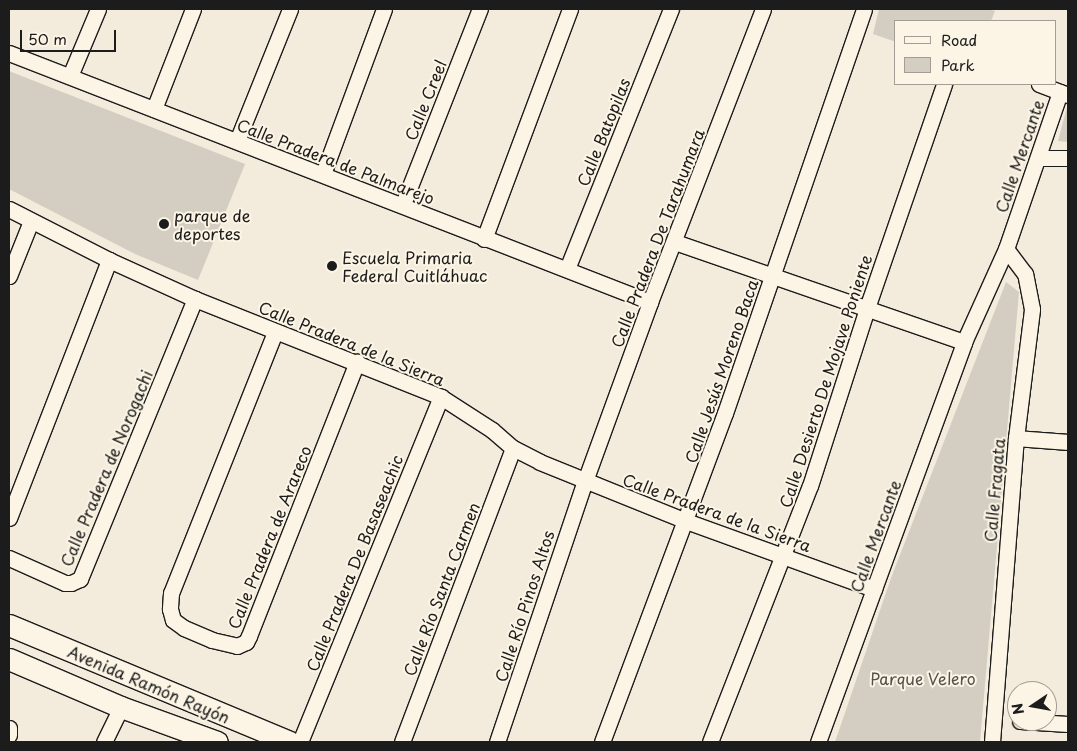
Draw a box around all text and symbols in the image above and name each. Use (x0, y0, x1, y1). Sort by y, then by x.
scale bar (22, 20, 119, 52)
legend (894, 20, 1057, 85)
text: 50 m (28, 27, 67, 50)
text: Road (941, 28, 977, 51)
text: Park (941, 53, 975, 76)
street label: Calle Creel (400, 57, 450, 143)
street label: Calle Batopilas (573, 75, 633, 189)
street label: Calle Mercante (991, 97, 1047, 215)
street label: Calle Pradera de Palmarejo (234, 114, 438, 208)
street label: Calle Pradera De Tarahumara (606, 125, 708, 351)
place label: parque de deportes (174, 205, 251, 243)
marker: parque de deportes (158, 218, 170, 230)
place label: Escuela Primaria Federal Cuitláhuac (342, 247, 487, 285)
street label: Calle Desierto De Mojave Poniente (775, 252, 875, 510)
marker: Escuela Primaria Federal Cuitláhuac (326, 260, 338, 272)
street label: Calle Jesús Moreno Baca (680, 276, 762, 466)
street label: Calle Pradera de la Sierra (255, 296, 449, 390)
street label: Calle Pradera de Norogachi (56, 366, 156, 570)
street label: Calle Fragata (980, 436, 1008, 544)
street label: Calle Pradera de Arareco (223, 442, 315, 632)
street label: Calle Pradera De Basaseachic (302, 452, 406, 674)
street label: Calle Pradera de la Sierra (619, 469, 815, 555)
street label: Calle Mercante (846, 477, 904, 595)
street label: Calle Río Santa Carmen (398, 498, 484, 680)
street label: Calle Río Pinos Altos (490, 527, 558, 685)
street label: Avenida Ramón Rayón (66, 641, 232, 727)
park label: Parque Velero (870, 668, 976, 688)
north arrow (1007, 681, 1057, 731)
text: N (1006, 701, 1029, 717)

